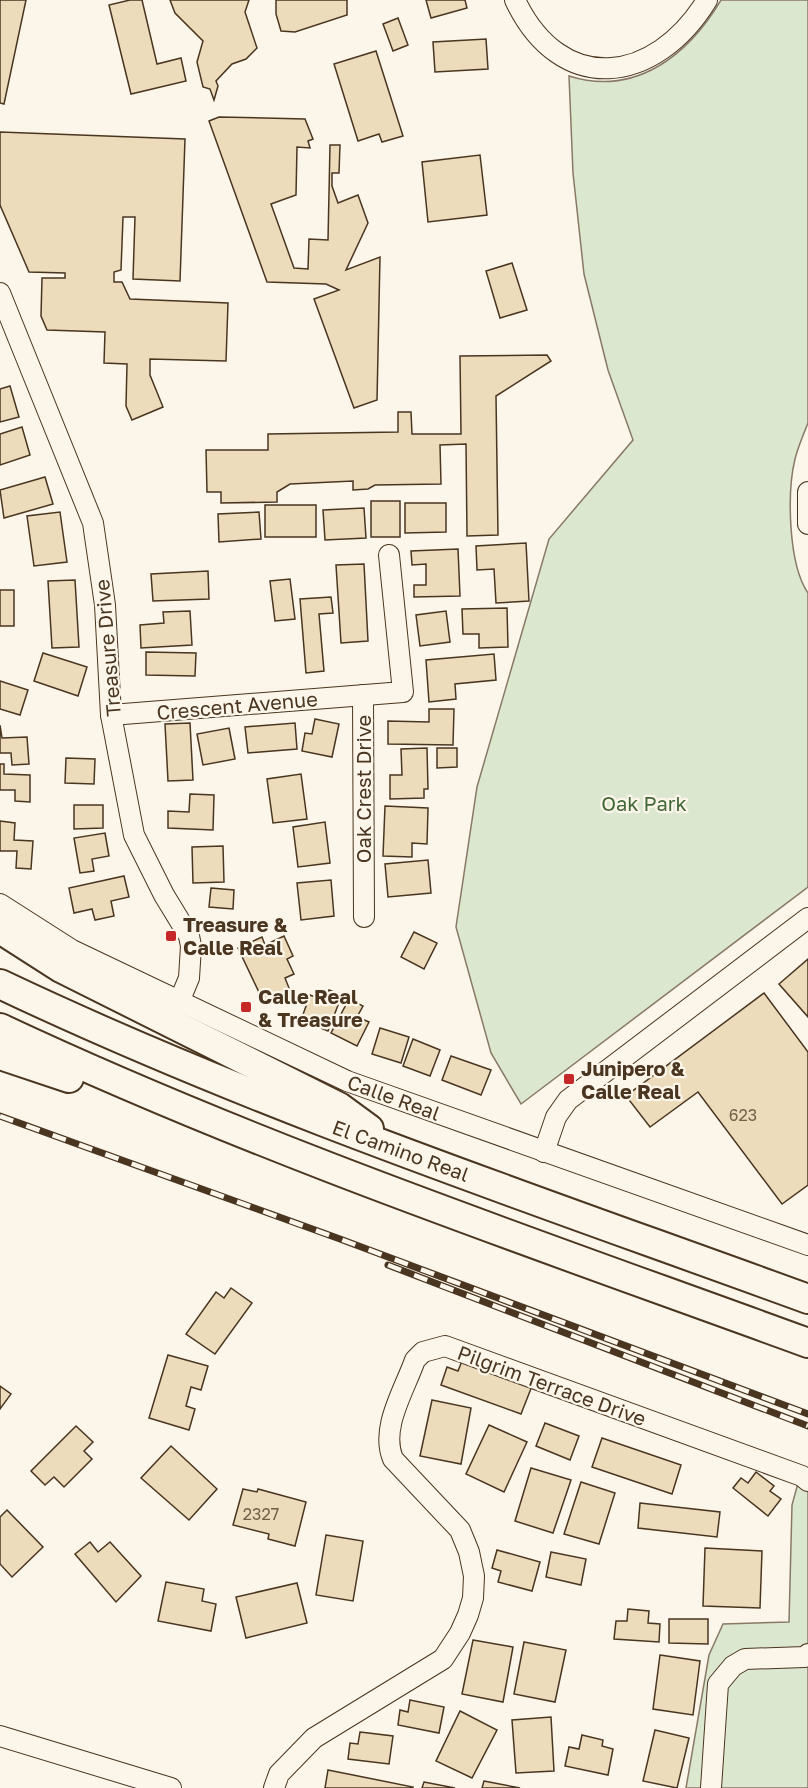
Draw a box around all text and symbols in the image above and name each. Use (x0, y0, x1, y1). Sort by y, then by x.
street label: Treasure Drive (89, 578, 125, 718)
street label: Crescent Avenue (155, 686, 319, 724)
street label: Oak Crest Drive (351, 715, 375, 863)
park label: Oak Park (601, 791, 687, 815)
place label: Treasure & Calle Real (183, 912, 288, 959)
marker: Treasure & Calle Real (164, 929, 178, 943)
place label: Calle Real & Treasure (258, 984, 363, 1031)
marker: Calle Real & Treasure (239, 1000, 253, 1014)
place label: Junipero & Calle Real (581, 1056, 685, 1103)
street label: Calle Real (344, 1069, 444, 1125)
marker: Junipero & Calle Real (562, 1072, 576, 1086)
house number: 623 (729, 1105, 757, 1125)
street label: El Camino Real (329, 1114, 473, 1186)
street label: Pilgrim Terrace Drive (454, 1340, 650, 1430)
house number: 2327 (243, 1504, 279, 1524)

